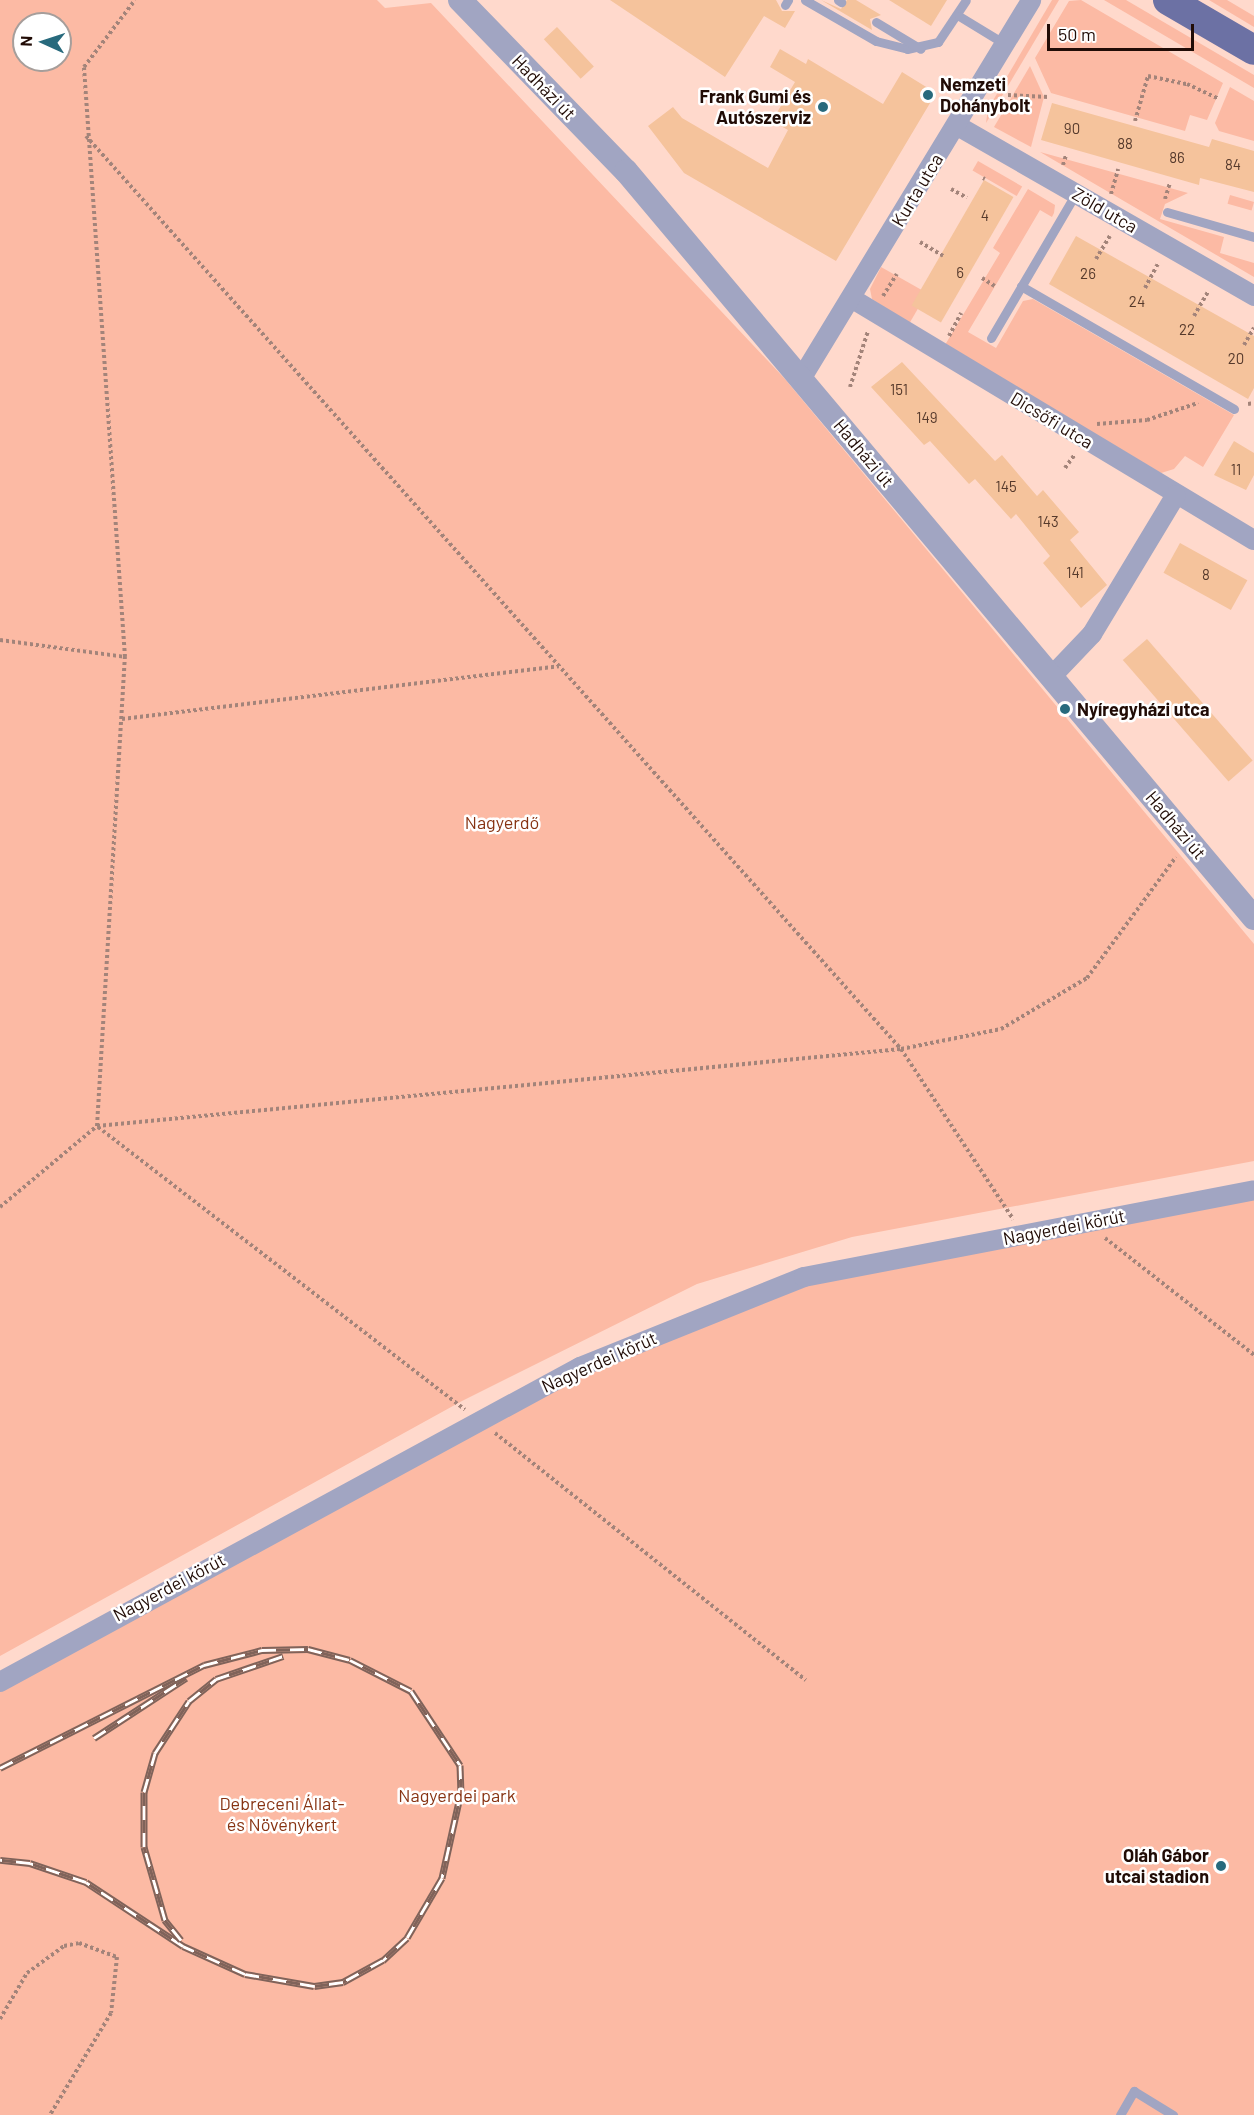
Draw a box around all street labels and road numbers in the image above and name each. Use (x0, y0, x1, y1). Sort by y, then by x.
street label: Hadházi út (508, 50, 580, 124)
street label: Kurta utca (887, 150, 947, 230)
street label: Zöld utca (1069, 183, 1141, 237)
street label: Dicsőfi utca (1007, 387, 1097, 453)
street label: Hadházi út (829, 415, 899, 491)
street label: Hadházi út (1141, 787, 1211, 863)
street label: Nagyerdei körút (1001, 1205, 1127, 1249)
street label: Nagyerdei körút (538, 1327, 660, 1397)
street label: Nagyerdei körút (109, 1548, 229, 1626)

